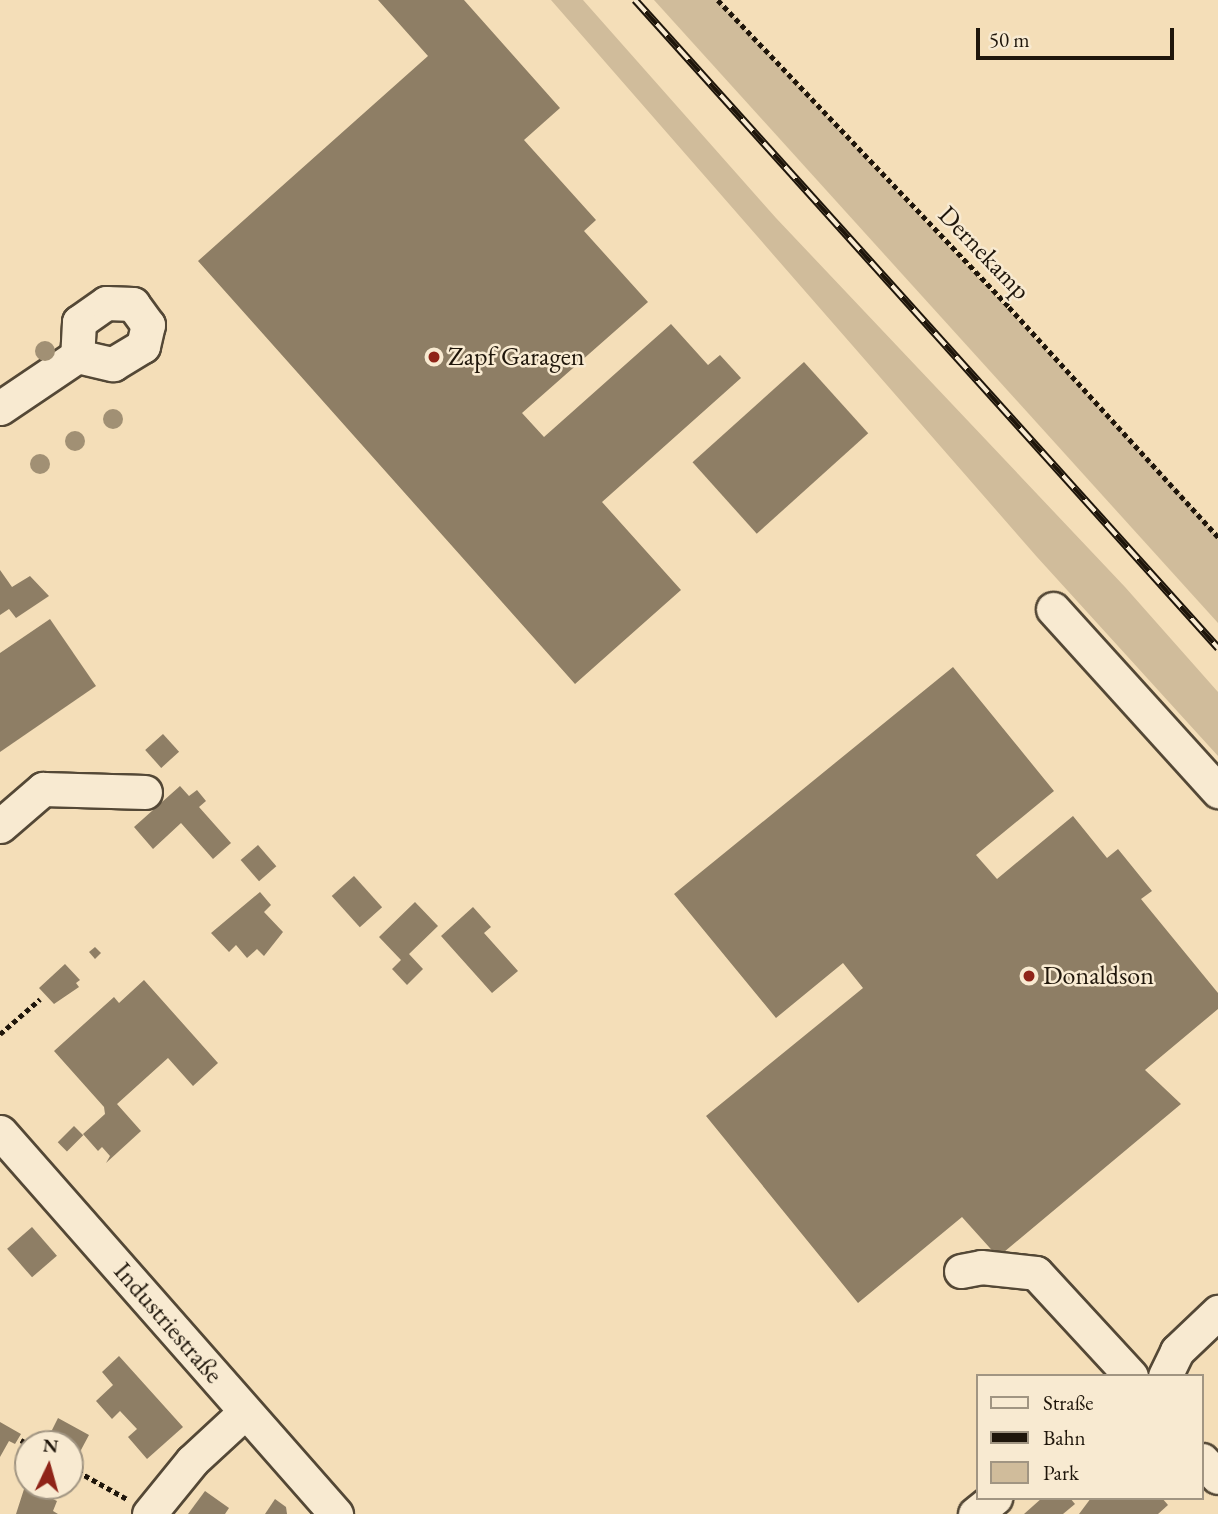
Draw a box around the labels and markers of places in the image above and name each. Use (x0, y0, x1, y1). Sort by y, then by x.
place label: Zapf Garagen (448, 341, 585, 373)
marker: Zapf Garagen (426, 349, 442, 365)
place label: Donaldson (1043, 960, 1154, 992)
marker: Donaldson (1021, 968, 1037, 984)

